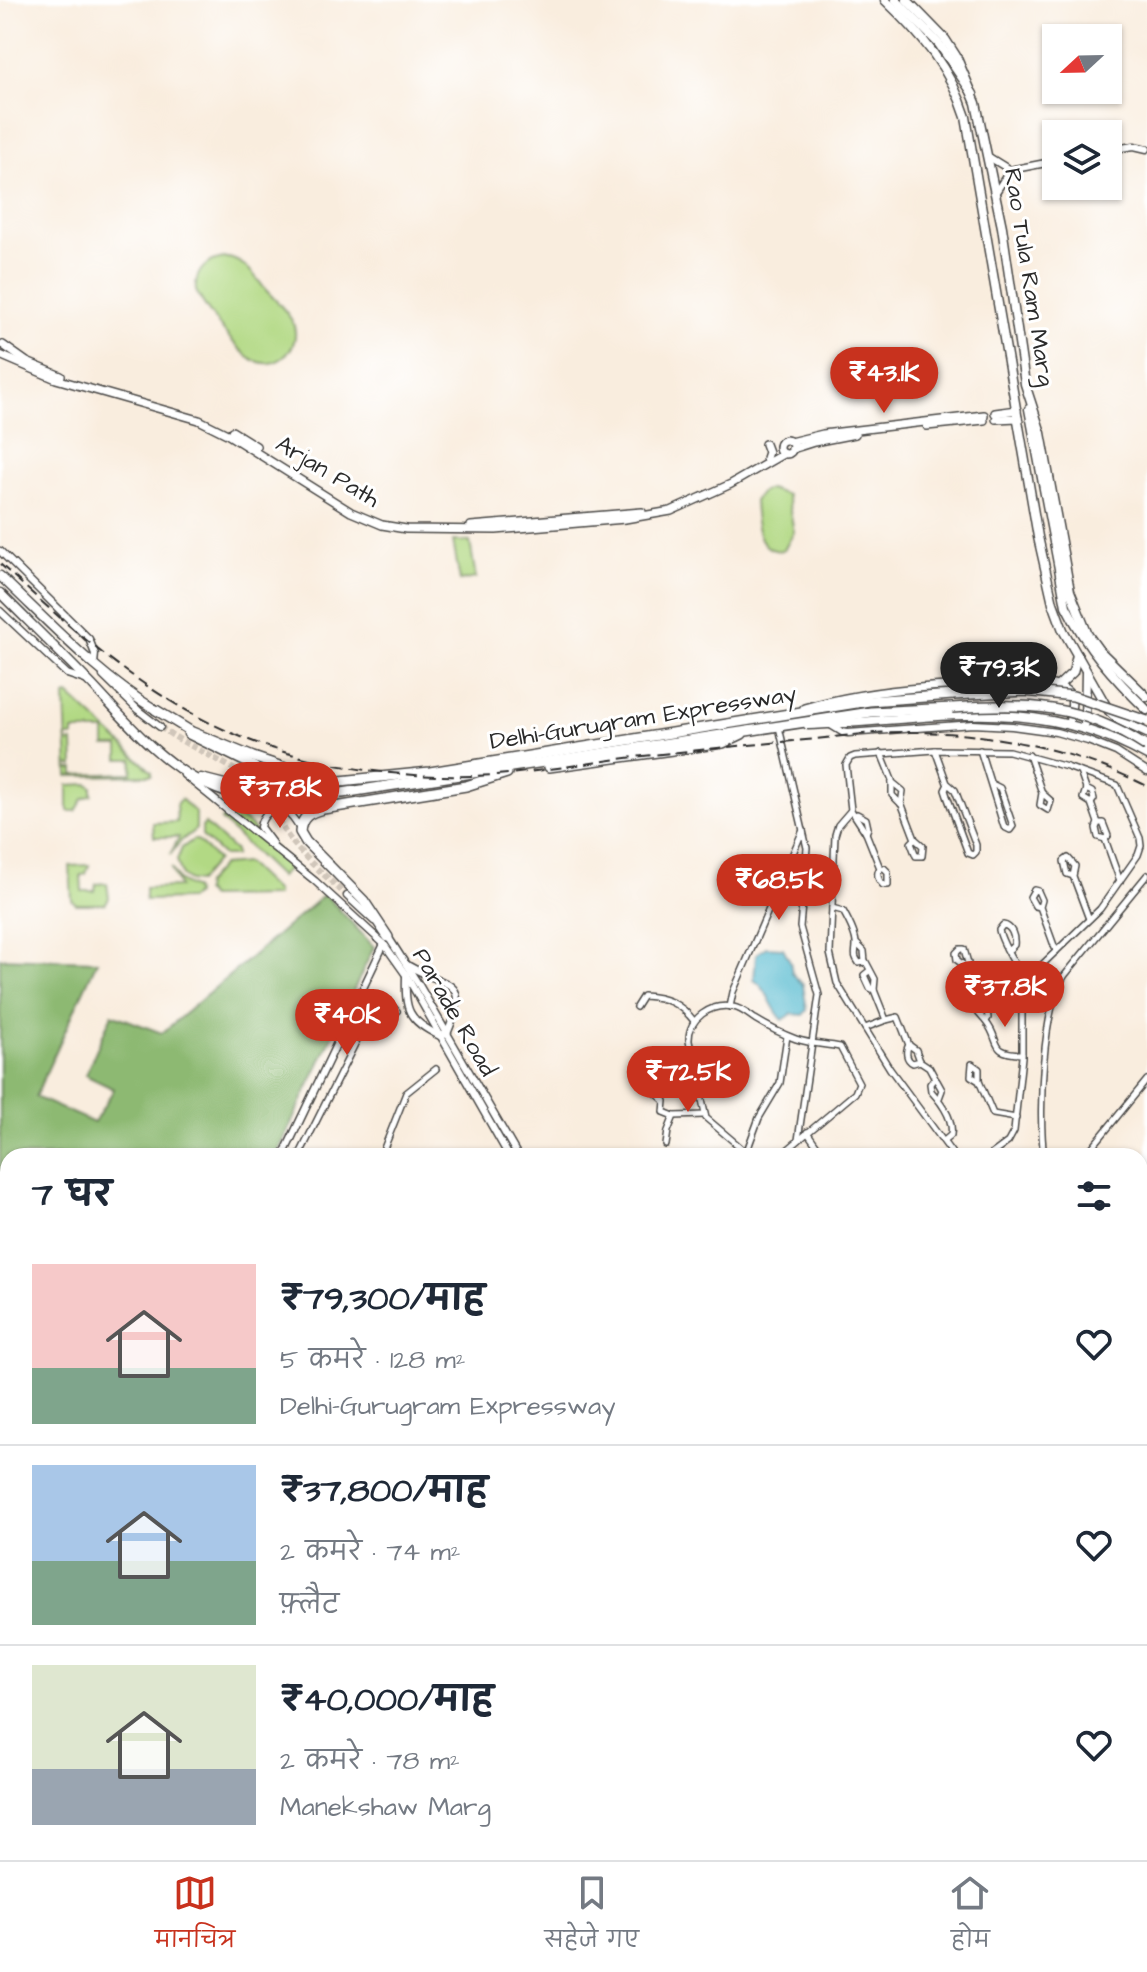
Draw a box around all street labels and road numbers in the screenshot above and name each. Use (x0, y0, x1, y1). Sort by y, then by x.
street label: Rao Tula Ram Marg (994, 166, 1063, 389)
street label: Arjan Path (269, 427, 386, 516)
street label: Delhi-Gurugram Expressway (488, 677, 799, 760)
street label: Parade Road (404, 942, 505, 1083)

